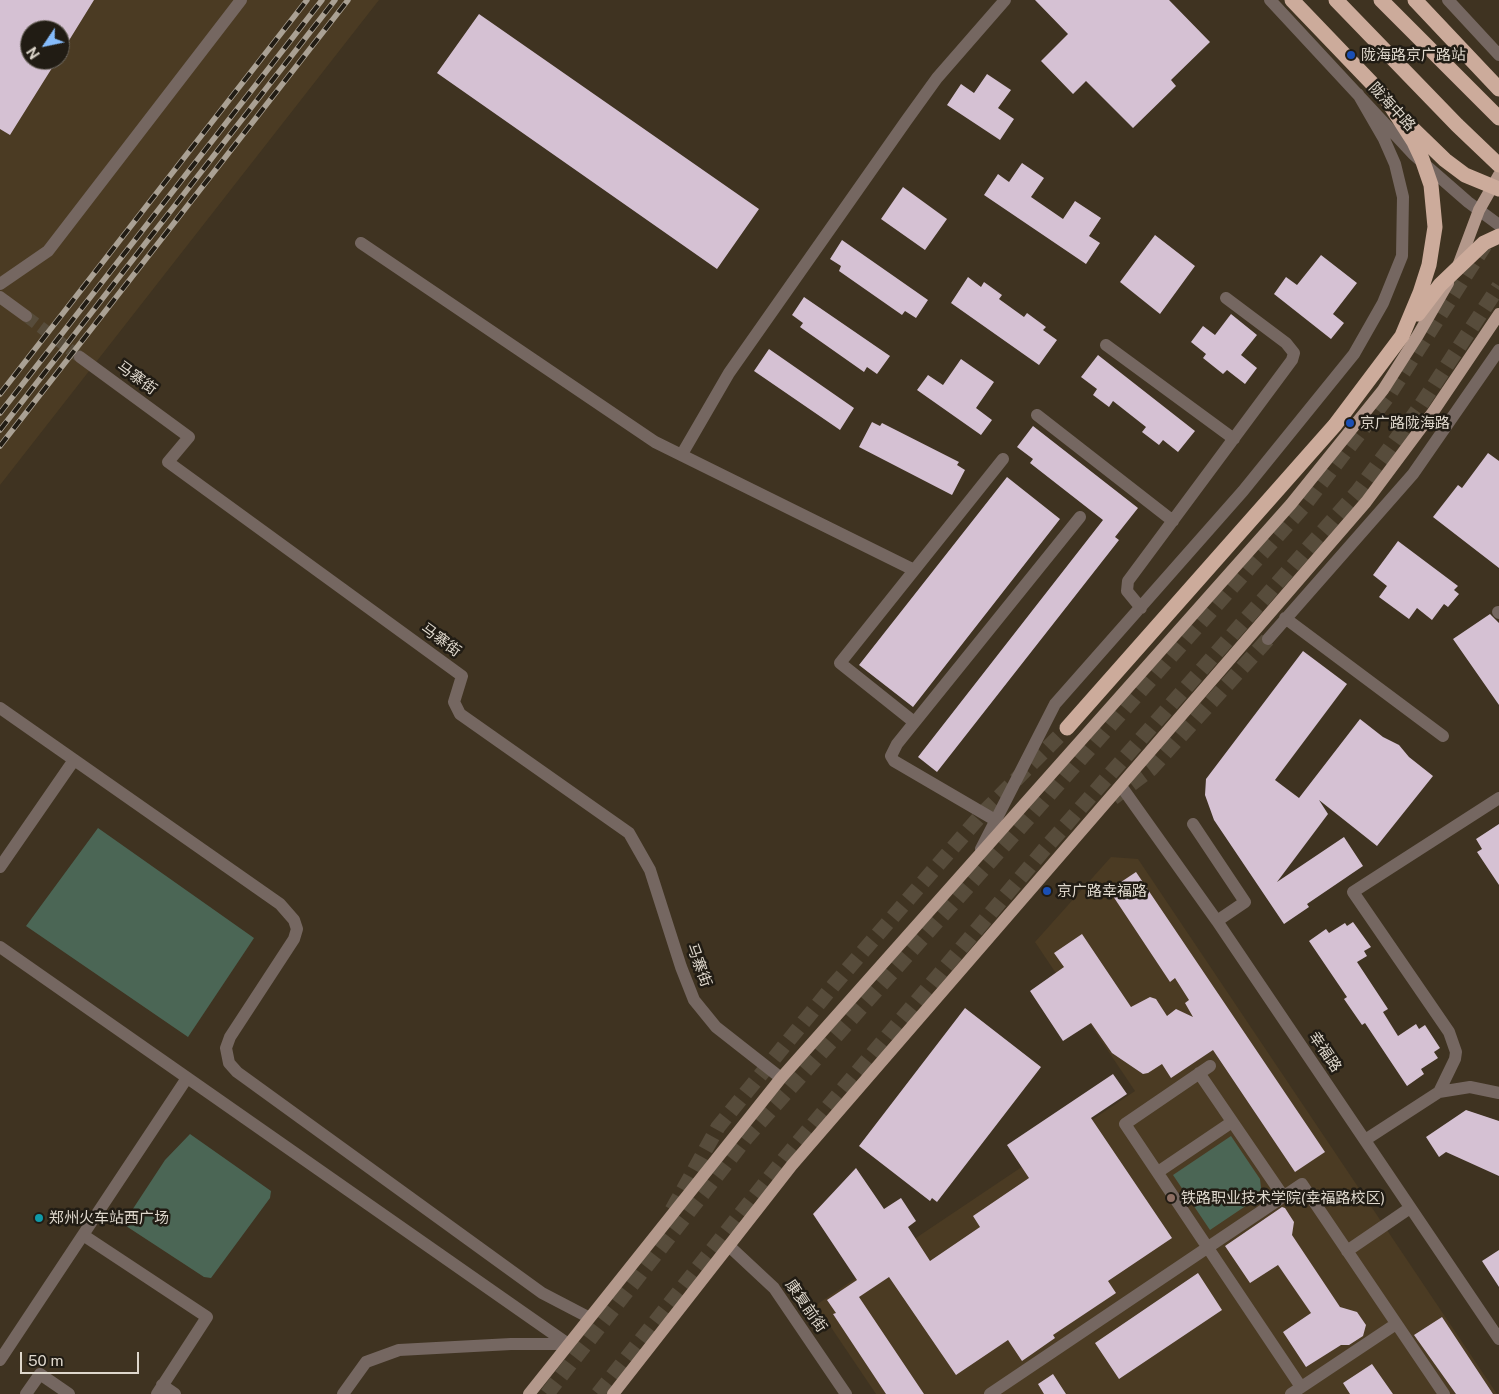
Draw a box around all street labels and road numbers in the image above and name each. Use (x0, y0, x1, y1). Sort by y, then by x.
street label: 陇海中路 (1365, 79, 1419, 135)
street label: 马寨街 (114, 357, 160, 399)
street label: 马寨街 (418, 619, 464, 661)
street label: 马寨街 (683, 941, 715, 989)
street label: 幸福路 (1305, 1028, 1345, 1076)
street label: 康复前街 (781, 1276, 831, 1336)

